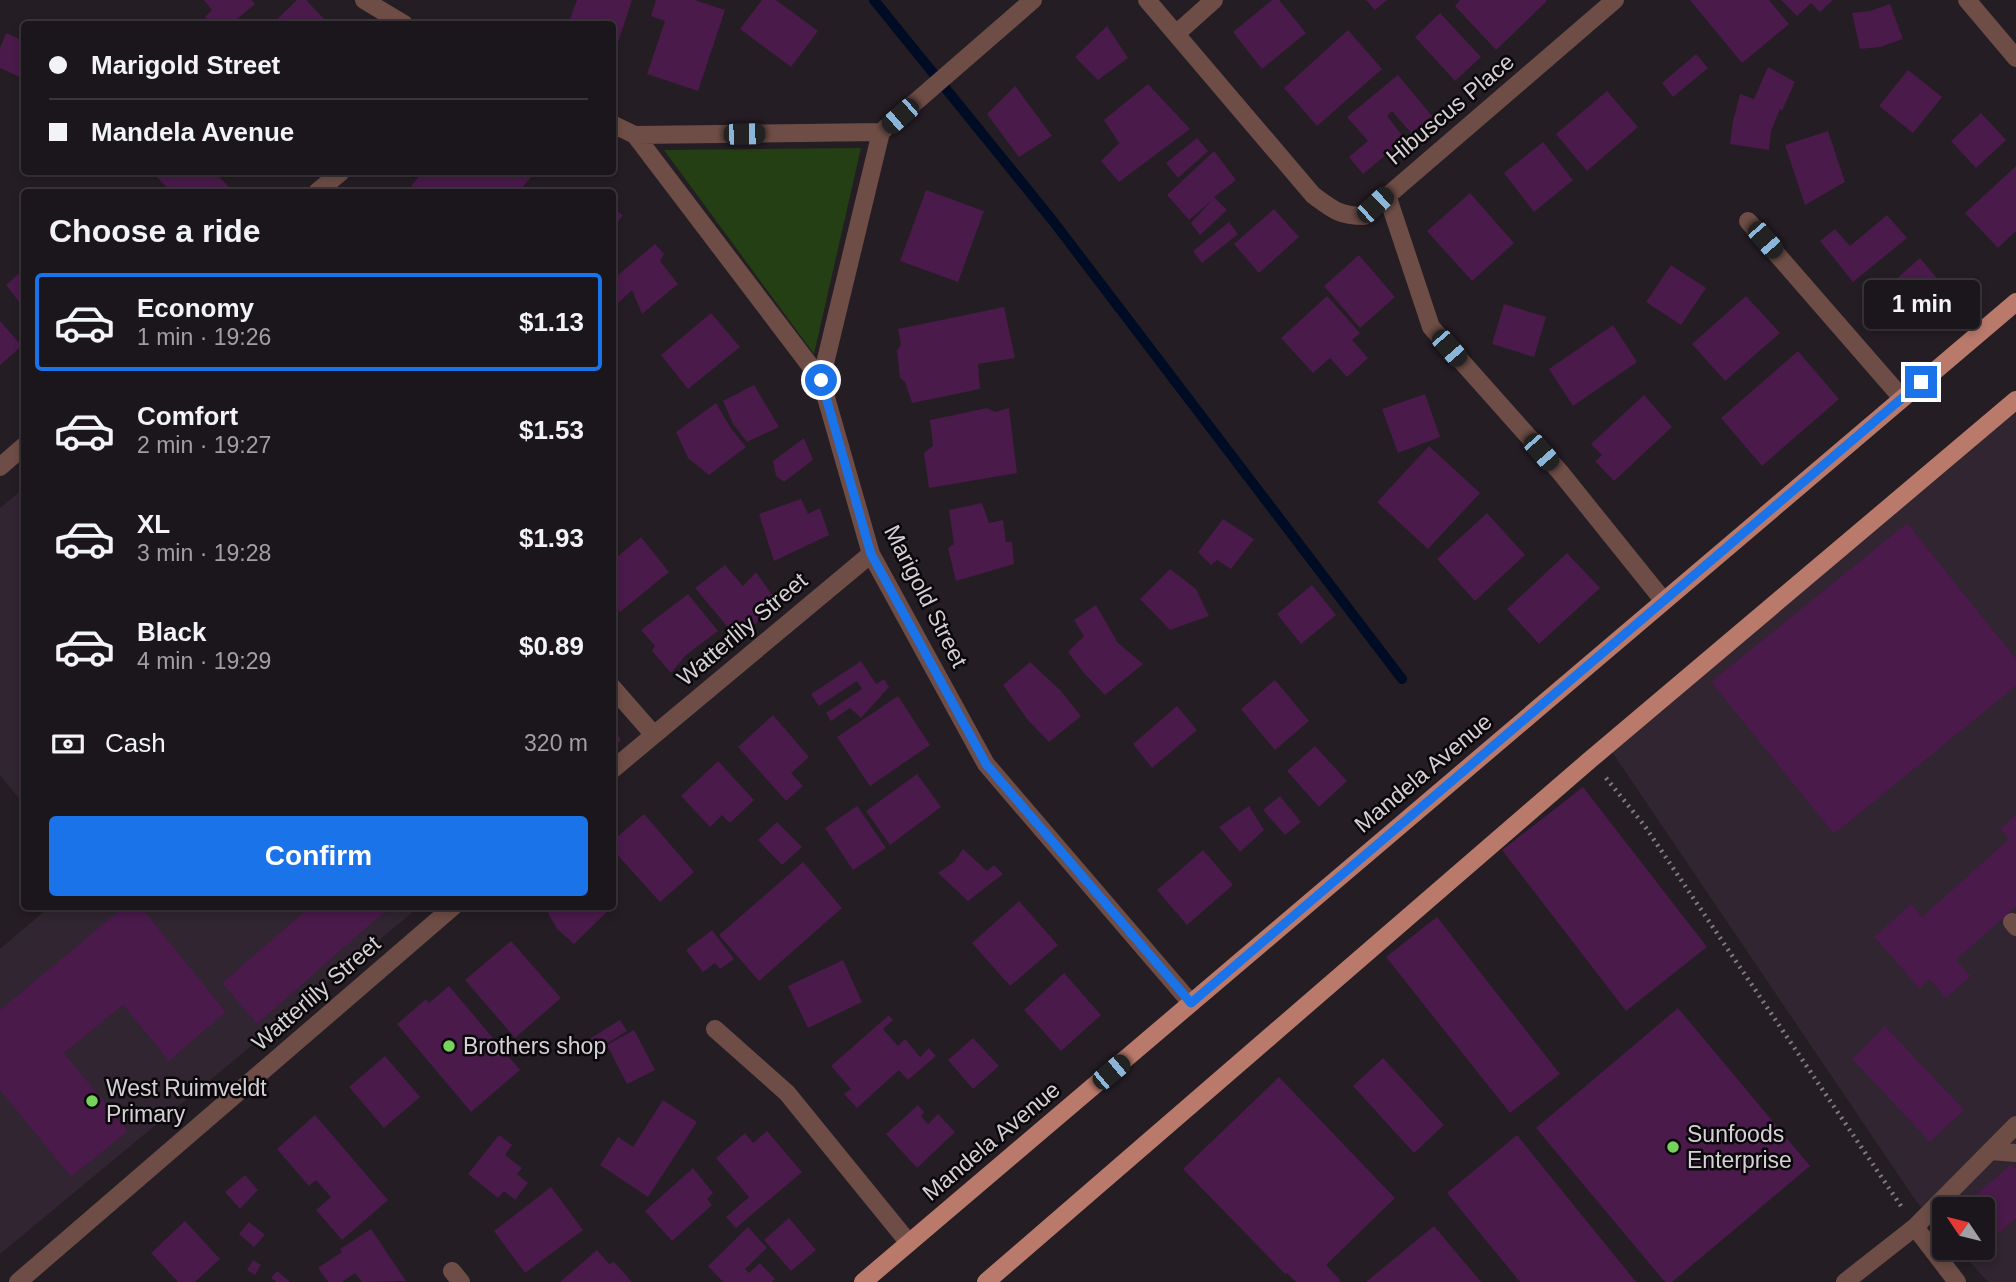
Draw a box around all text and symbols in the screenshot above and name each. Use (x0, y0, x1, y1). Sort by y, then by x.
street label: Hibuscus Place (1381, 48, 1519, 170)
text: Marigold Street (91, 50, 280, 80)
car (878, 94, 923, 138)
text: Mandela Avenue (91, 117, 294, 147)
car (723, 123, 766, 145)
car (1353, 183, 1398, 227)
text: Choose a ride (49, 213, 261, 249)
car (1744, 217, 1787, 263)
callout: 1 min (1863, 280, 1979, 330)
icon: car (53, 291, 116, 354)
text: 1 min (1892, 291, 1952, 317)
text: Economy (137, 293, 254, 323)
text: $1.13 (519, 307, 584, 337)
text: 1 min · 19:26 (137, 324, 271, 350)
car (1428, 325, 1471, 371)
route start (805, 364, 837, 396)
route end (1905, 366, 1937, 398)
icon: car (53, 399, 116, 462)
text: Comfort (137, 401, 238, 431)
text: $1.53 (519, 415, 584, 445)
car (1520, 429, 1563, 475)
text: 2 min · 19:27 (137, 432, 271, 458)
icon: car (53, 507, 116, 570)
text: XL (137, 509, 170, 539)
street label: Marigold Street (879, 521, 973, 672)
text: $1.93 (519, 523, 584, 553)
text: 3 min · 19:28 (137, 540, 271, 566)
street label: Watterlily Street (672, 567, 813, 691)
icon: car (53, 615, 116, 678)
text: Black (137, 617, 206, 647)
text: $0.89 (519, 631, 584, 661)
text: 4 min · 19:29 (137, 648, 271, 674)
street label: Mandela Avenue (1349, 708, 1497, 838)
icon: cash (49, 725, 87, 763)
text: Cash (105, 728, 166, 758)
text: 320 m (524, 730, 588, 756)
button: Confirm (49, 816, 588, 896)
street label: Watterlily Street (247, 930, 386, 1056)
place label: Brothers shop (463, 1033, 606, 1059)
marker: Brothers shop (441, 1038, 457, 1054)
car (1089, 1050, 1134, 1094)
place label: West Ruimveldt Primary (106, 1075, 267, 1127)
street label: Mandela Avenue (917, 1076, 1065, 1206)
marker: West Ruimveldt Primary (84, 1093, 100, 1109)
place label: Sunfoods Enterprise (1687, 1121, 1792, 1173)
marker: Sunfoods Enterprise (1665, 1139, 1681, 1155)
north arrow (1932, 1197, 1995, 1260)
map controls (1932, 1197, 1995, 1260)

